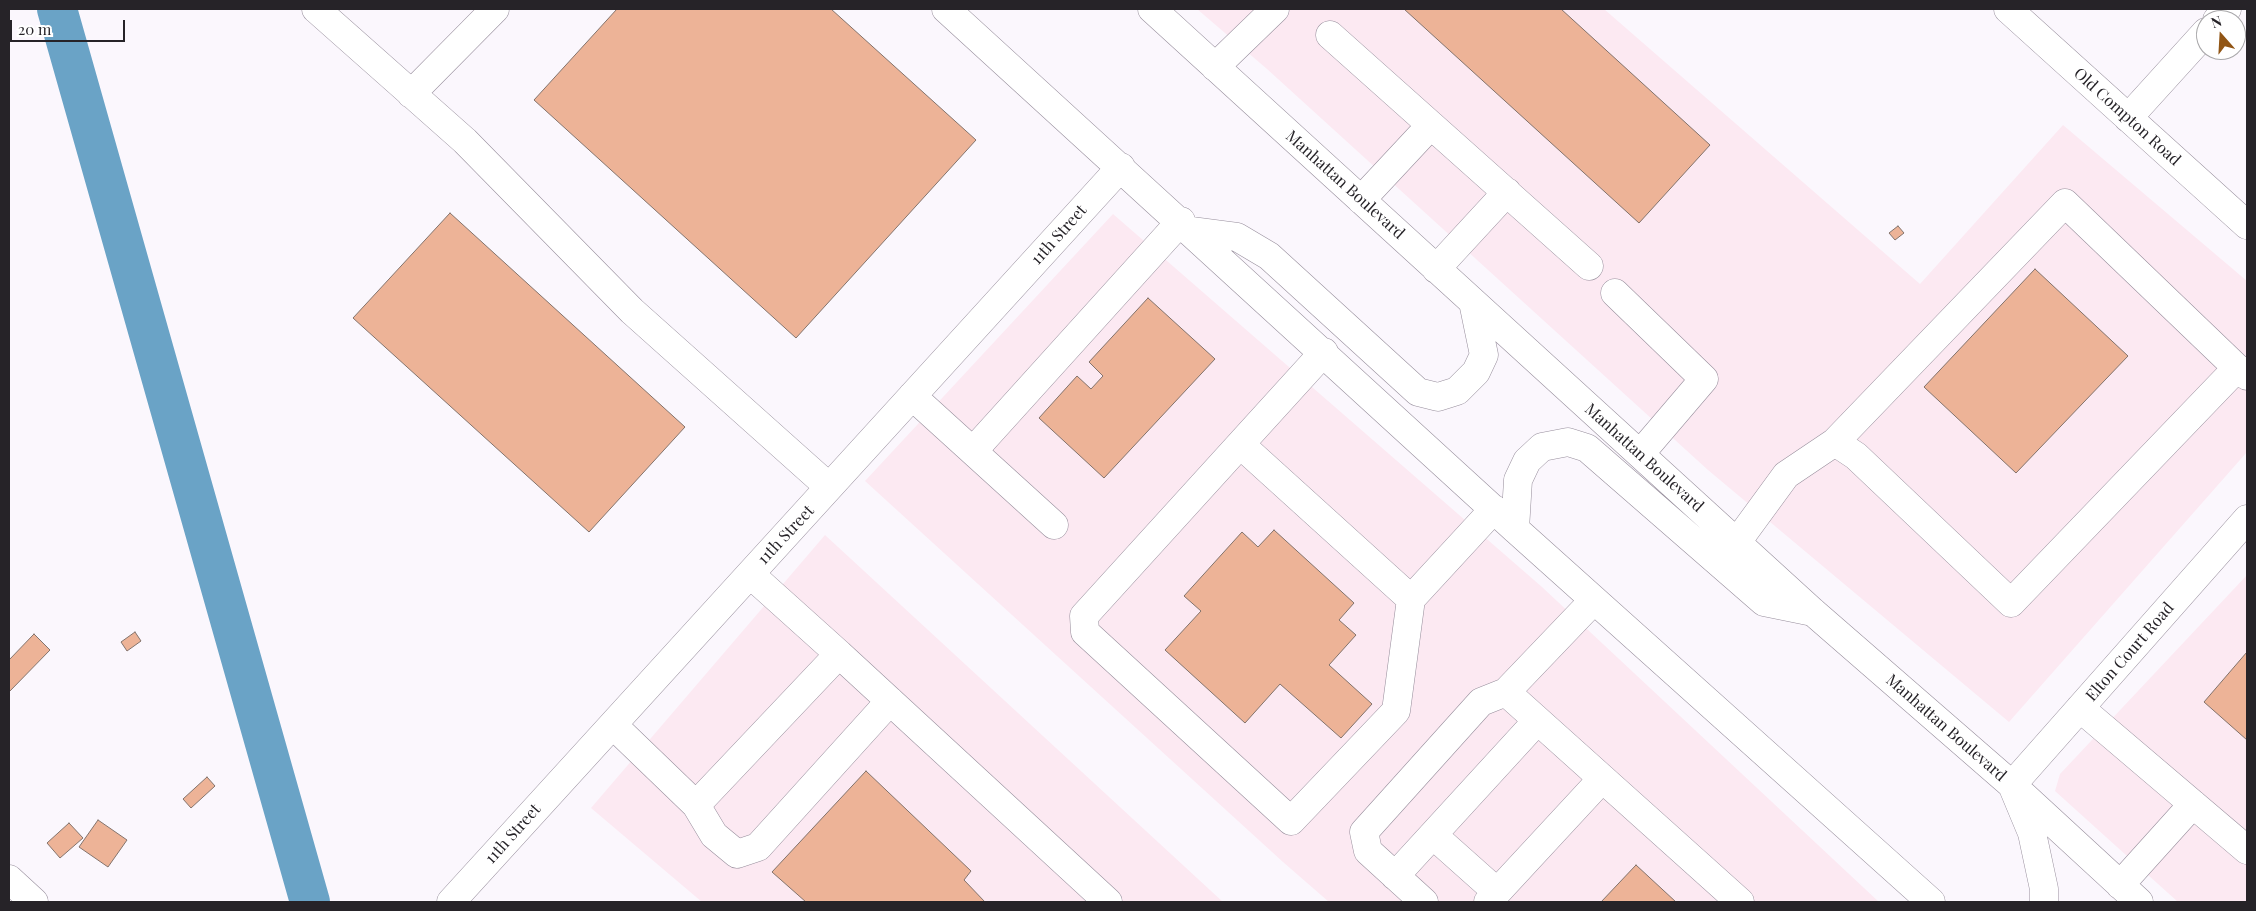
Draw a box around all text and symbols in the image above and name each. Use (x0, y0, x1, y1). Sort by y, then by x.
scale bar (12, 10, 128, 42)
north arrow (2196, 10, 2246, 60)
text: N (2208, 11, 2224, 32)
text: 20 m (18, 19, 51, 39)
street label: Old Compton Road (2070, 64, 2184, 170)
street label: Manhattan Boulevard (1282, 127, 1408, 243)
street label: 11th Street (1027, 201, 1091, 269)
street label: Manhattan Boulevard (1581, 400, 1707, 516)
street label: 11th Street (754, 501, 818, 569)
street label: Elton Court Road (2082, 599, 2178, 705)
street label: Manhattan Boulevard (1882, 670, 2010, 786)
street label: 11th Street (481, 800, 545, 868)

